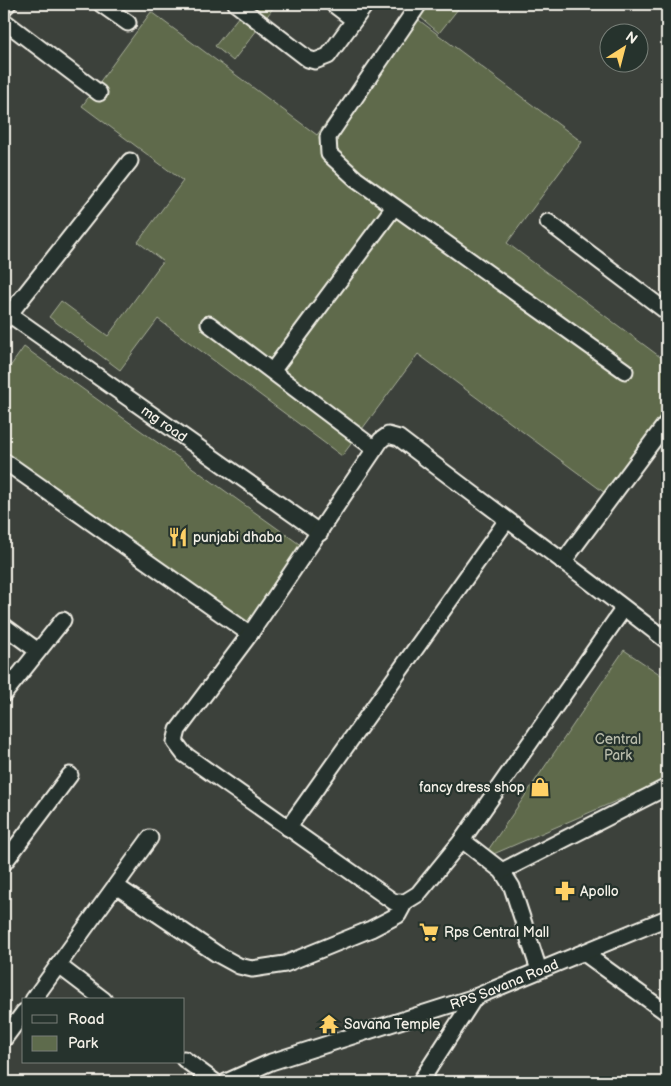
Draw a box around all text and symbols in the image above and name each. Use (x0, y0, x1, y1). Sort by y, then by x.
north arrow (598, 22, 648, 72)
text: N (622, 28, 641, 48)
street label: mg road (138, 402, 190, 446)
restaurant icon: punjabi dhaba (167, 526, 189, 548)
place label: punjabi dhaba (193, 529, 282, 546)
park label: Central Park (595, 731, 641, 764)
shop icon: fancy dress shop (529, 776, 551, 798)
place label: fancy dress shop (419, 779, 525, 796)
pharmacy icon: Apollo (554, 880, 576, 902)
place label: Apollo (580, 883, 619, 900)
supermarket icon: Rps Central Mall (418, 921, 440, 943)
place label: Rps Central Mall (444, 924, 549, 941)
street label: RPS Savana Road (448, 956, 561, 1013)
legend (22, 998, 185, 1064)
text: Road (68, 1010, 104, 1029)
temple icon: Savana Temple (318, 1013, 340, 1035)
place label: Savana Temple (344, 1016, 440, 1033)
text: Park (68, 1034, 99, 1053)

